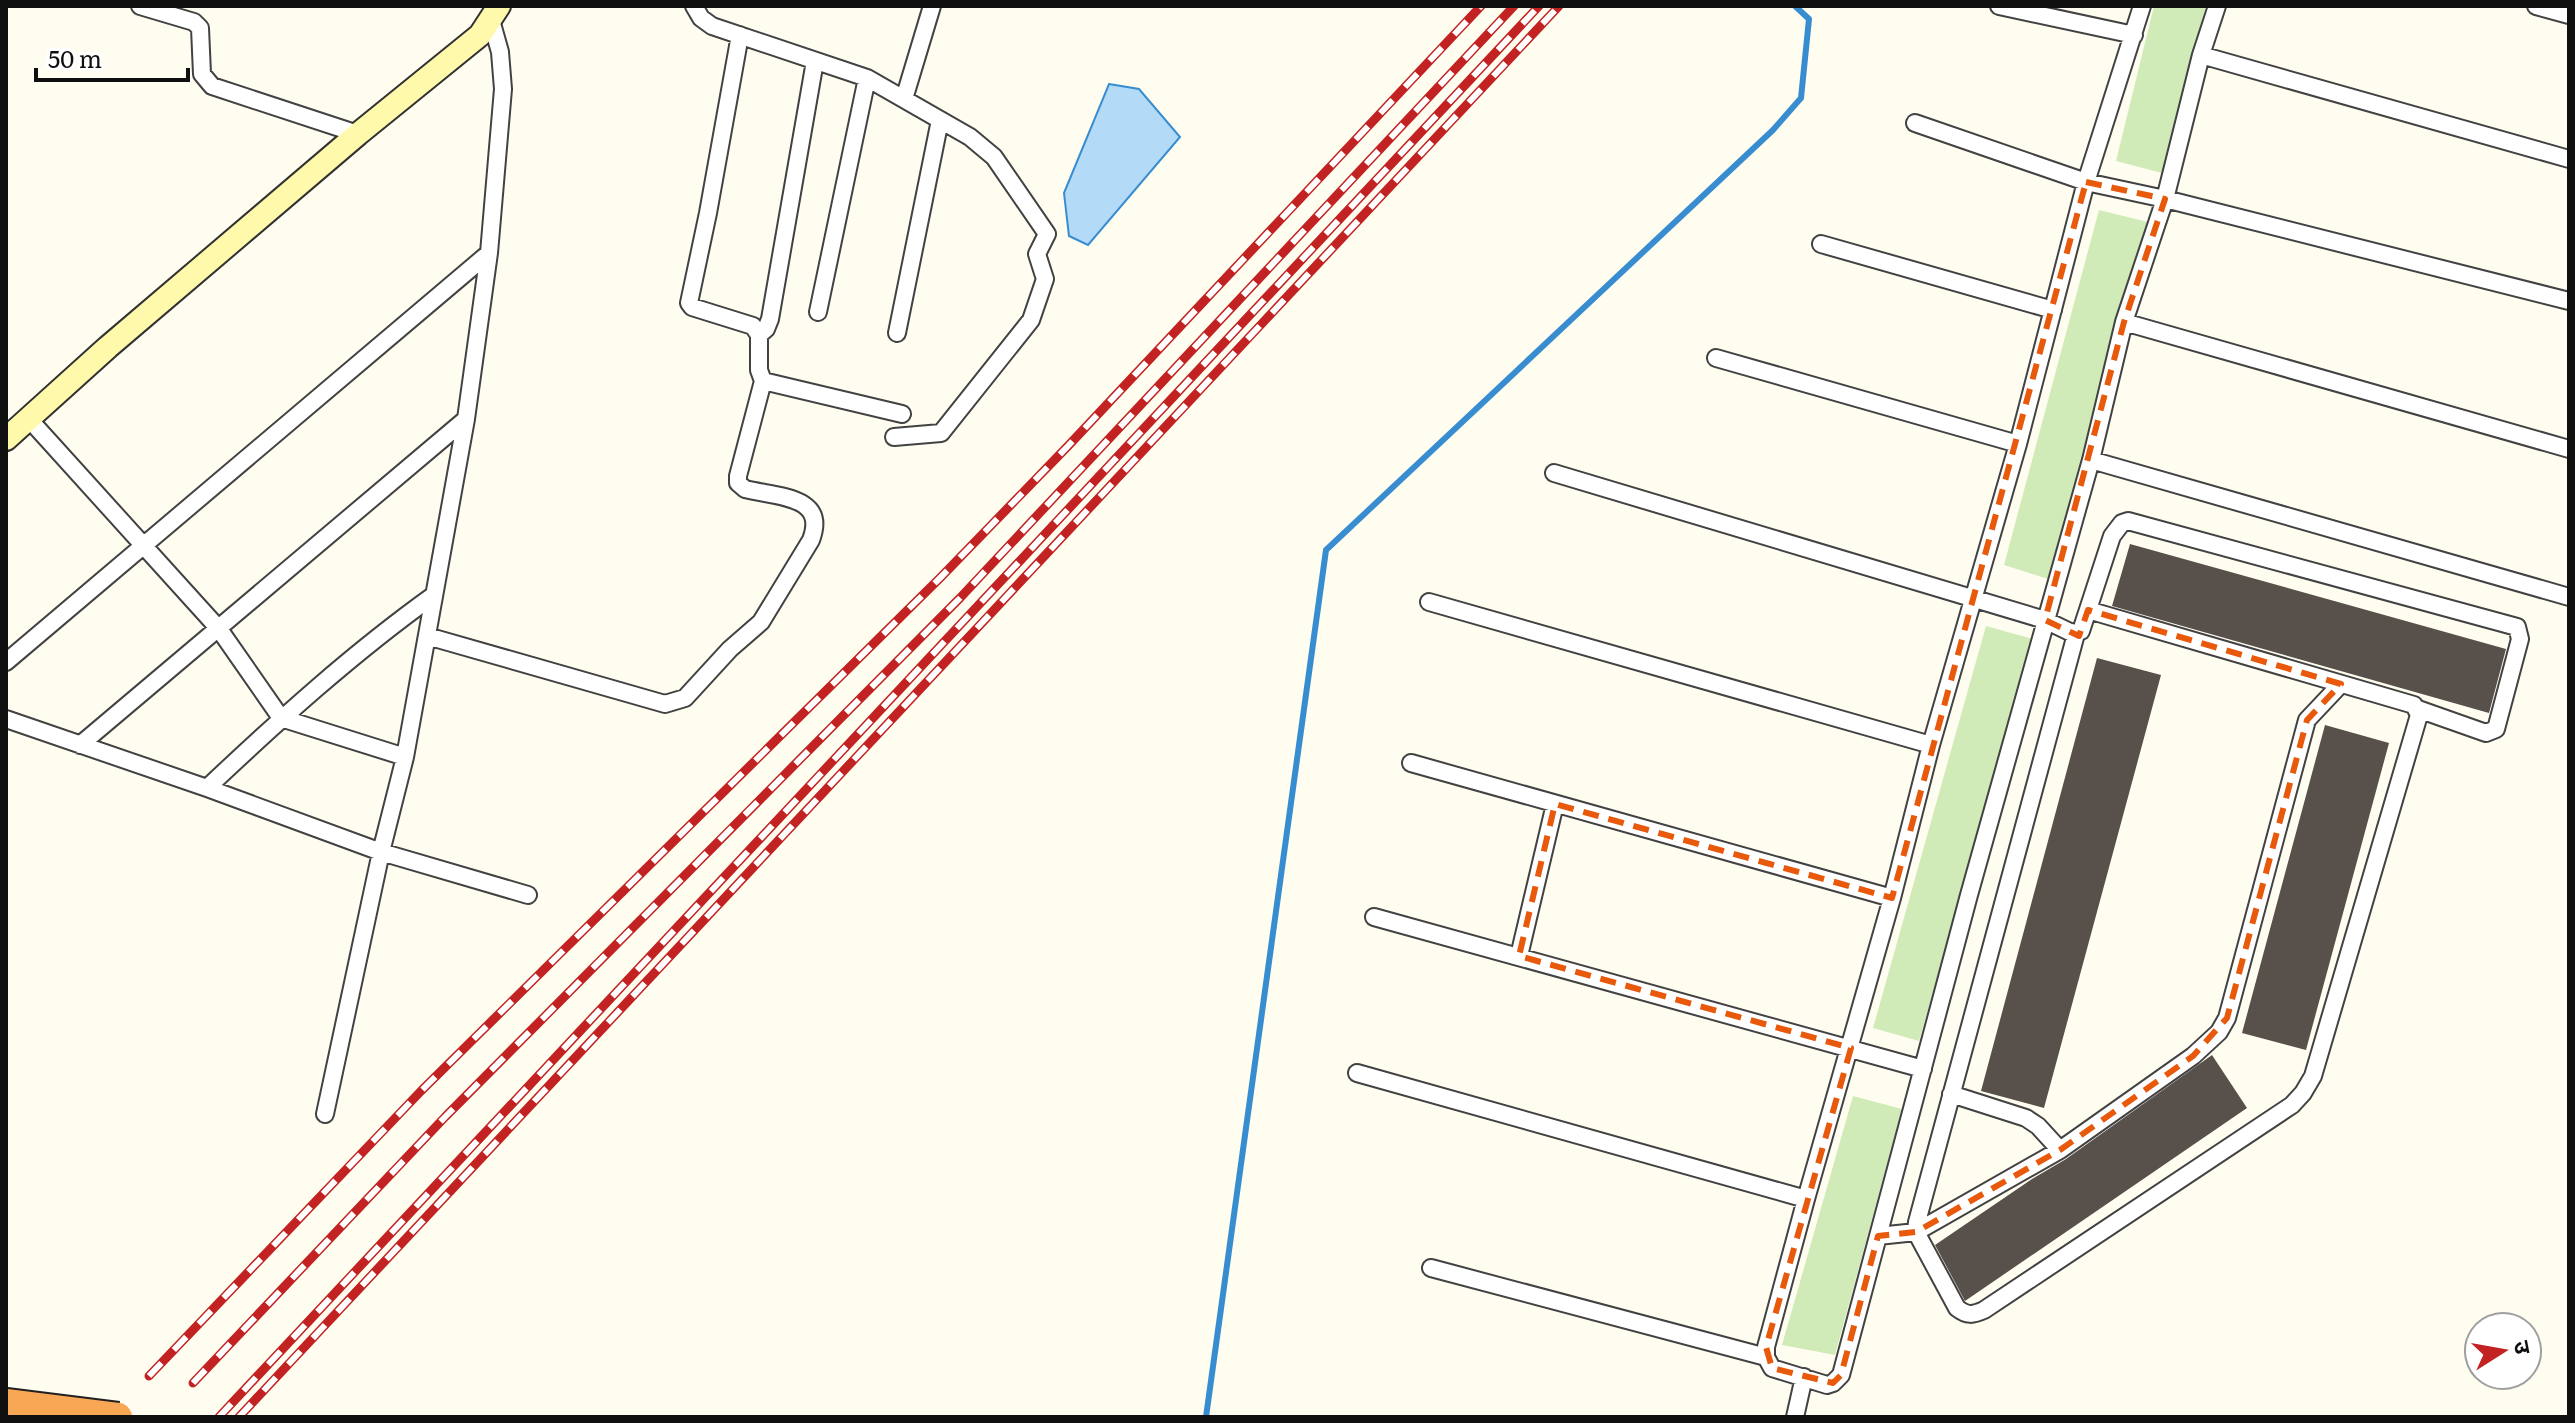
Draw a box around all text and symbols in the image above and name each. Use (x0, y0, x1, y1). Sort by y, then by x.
scale bar (36, 32, 188, 82)
text: 50 m (48, 40, 102, 75)
north arrow (2463, 1311, 2543, 1391)
text: उ (2507, 1337, 2542, 1357)

